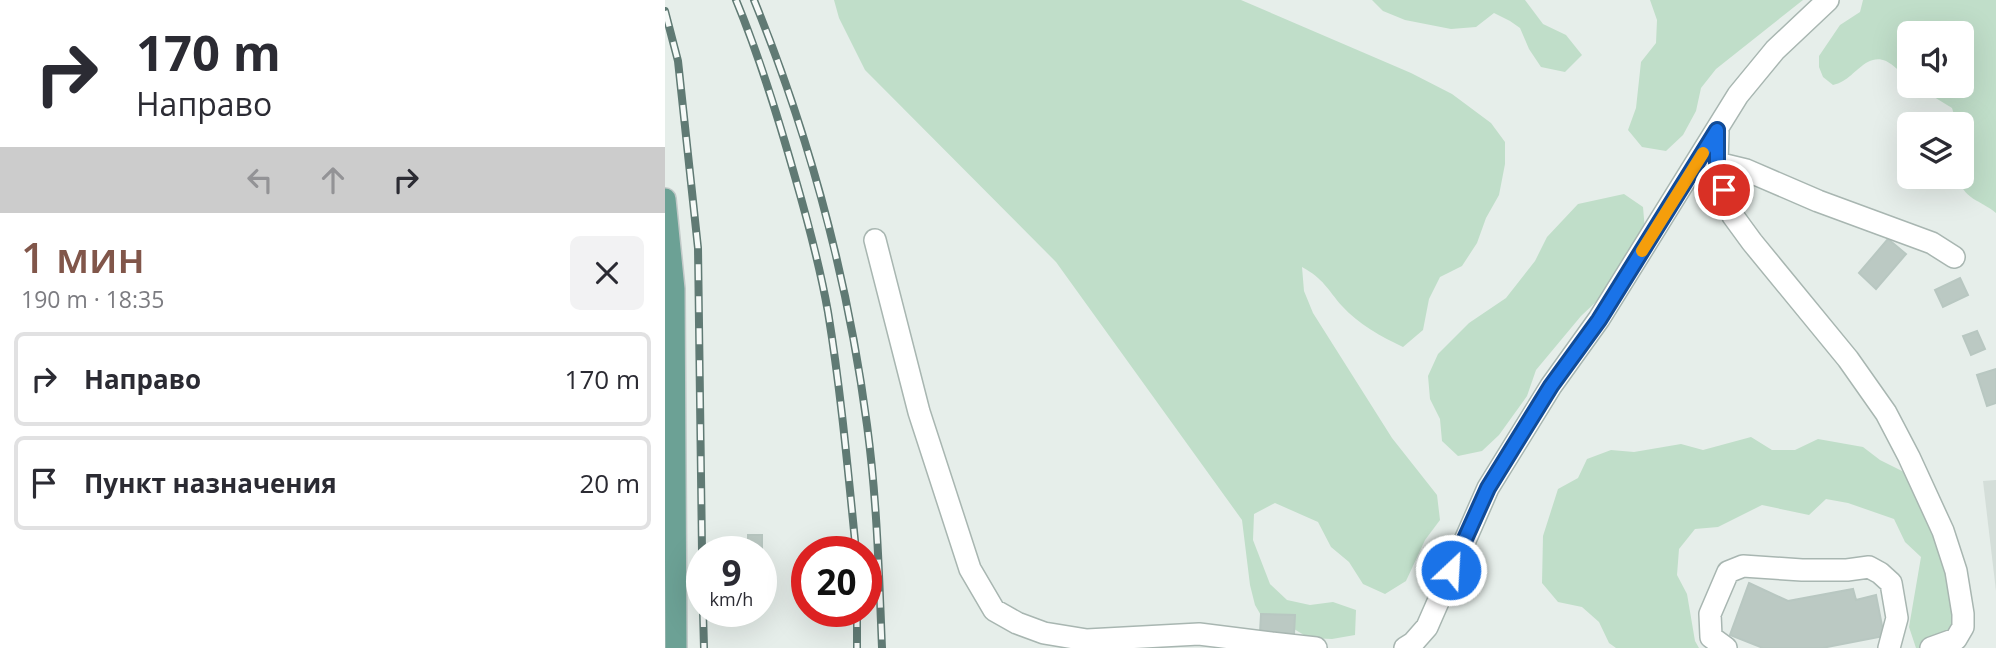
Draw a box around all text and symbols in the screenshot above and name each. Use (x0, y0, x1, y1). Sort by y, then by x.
text: 170 m (136, 19, 281, 85)
map controls (1897, 21, 1974, 189)
button: sound (1897, 21, 1974, 98)
icon: right (21, 28, 112, 119)
text: Направо (136, 82, 272, 125)
button: layers (1897, 112, 1974, 189)
pin (1694, 160, 1754, 220)
icon: left (241, 161, 279, 199)
icon: ahead (314, 161, 352, 199)
icon: right (387, 161, 425, 199)
icon: arrive (1705, 171, 1743, 209)
text: 1 мин (21, 228, 145, 285)
button: close (570, 236, 644, 310)
text: 190 m · 18:35 (21, 283, 164, 315)
icon: right (25, 360, 63, 398)
text: Направо (84, 361, 201, 397)
text: 170 m (565, 361, 640, 397)
icon: arrive (25, 464, 63, 502)
text: Пункт назначения (84, 465, 337, 501)
text: 20 m (579, 465, 640, 501)
position arrow (1414, 533, 1488, 607)
speed limit sign: 20 (791, 536, 882, 627)
text: 9 (721, 549, 742, 596)
text: km/h (710, 587, 753, 611)

